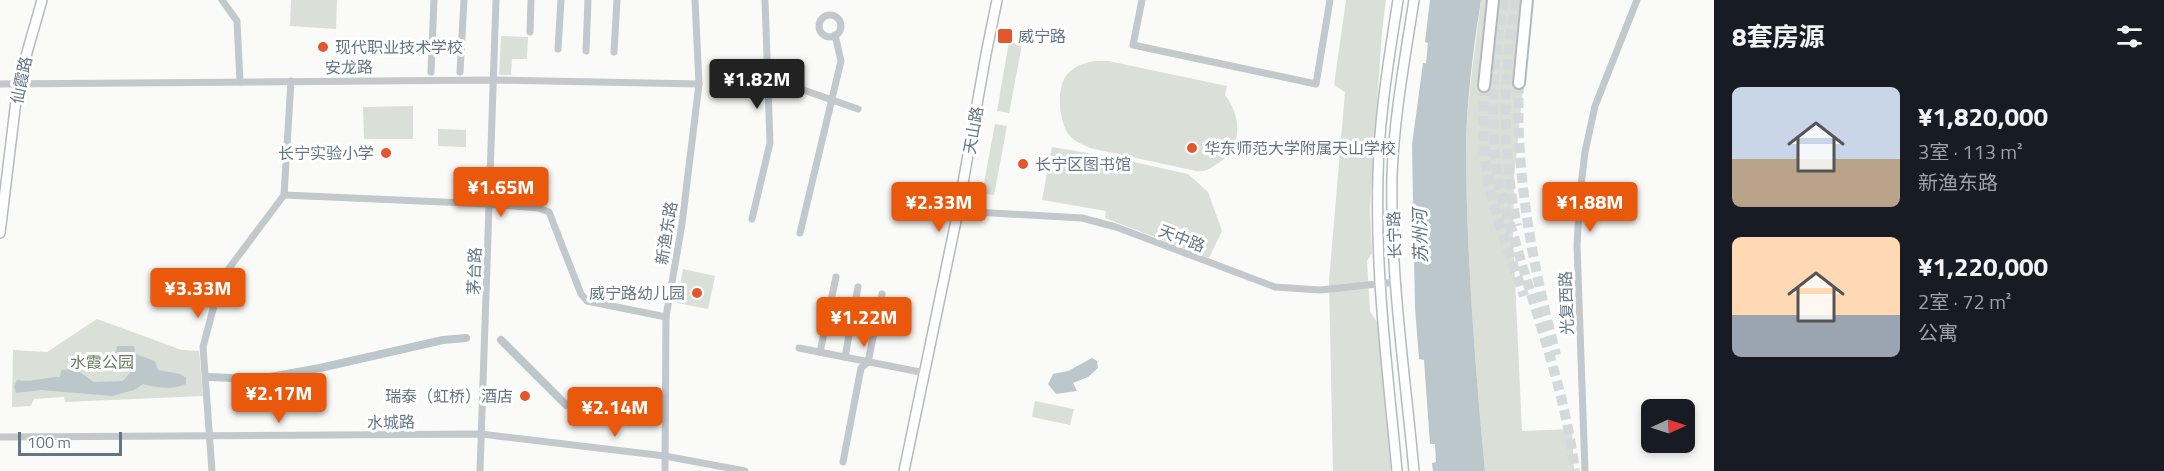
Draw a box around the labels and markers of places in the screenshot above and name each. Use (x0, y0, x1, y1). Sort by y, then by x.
place label: 威宁路 (1018, 24, 1066, 48)
marker: 威宁路 (996, 27, 1014, 45)
place label: 现代职业技术学校 (335, 35, 463, 59)
marker: 现代职业技术学校 (316, 40, 330, 54)
pin: ¥1.82M (708, 59, 806, 110)
place label: 华东师范大学附属天山学校 (1204, 136, 1396, 160)
place label: 长宁实验小学 (278, 141, 374, 165)
marker: 华东师范大学附属天山学校 (1185, 141, 1199, 155)
marker: 长宁实验小学 (379, 146, 393, 160)
place label: 长宁区图书馆 (1035, 152, 1131, 176)
marker: 长宁区图书馆 (1016, 157, 1030, 171)
pin: ¥1.65M (452, 167, 550, 218)
pin: ¥2.33M (890, 182, 988, 233)
pin: ¥1.88M (1541, 182, 1639, 233)
pin: ¥3.33M (149, 268, 247, 319)
place label: 威宁路幼儿园 (589, 281, 685, 305)
marker: 威宁路幼儿园 (690, 286, 704, 300)
pin: ¥1.22M (815, 297, 913, 348)
pin: ¥2.17M (230, 373, 328, 424)
place label: 瑞泰（虹桥）酒店 (385, 384, 513, 408)
pin: ¥2.14M (566, 387, 664, 438)
marker: 瑞泰（虹桥）酒店 (518, 389, 532, 403)

